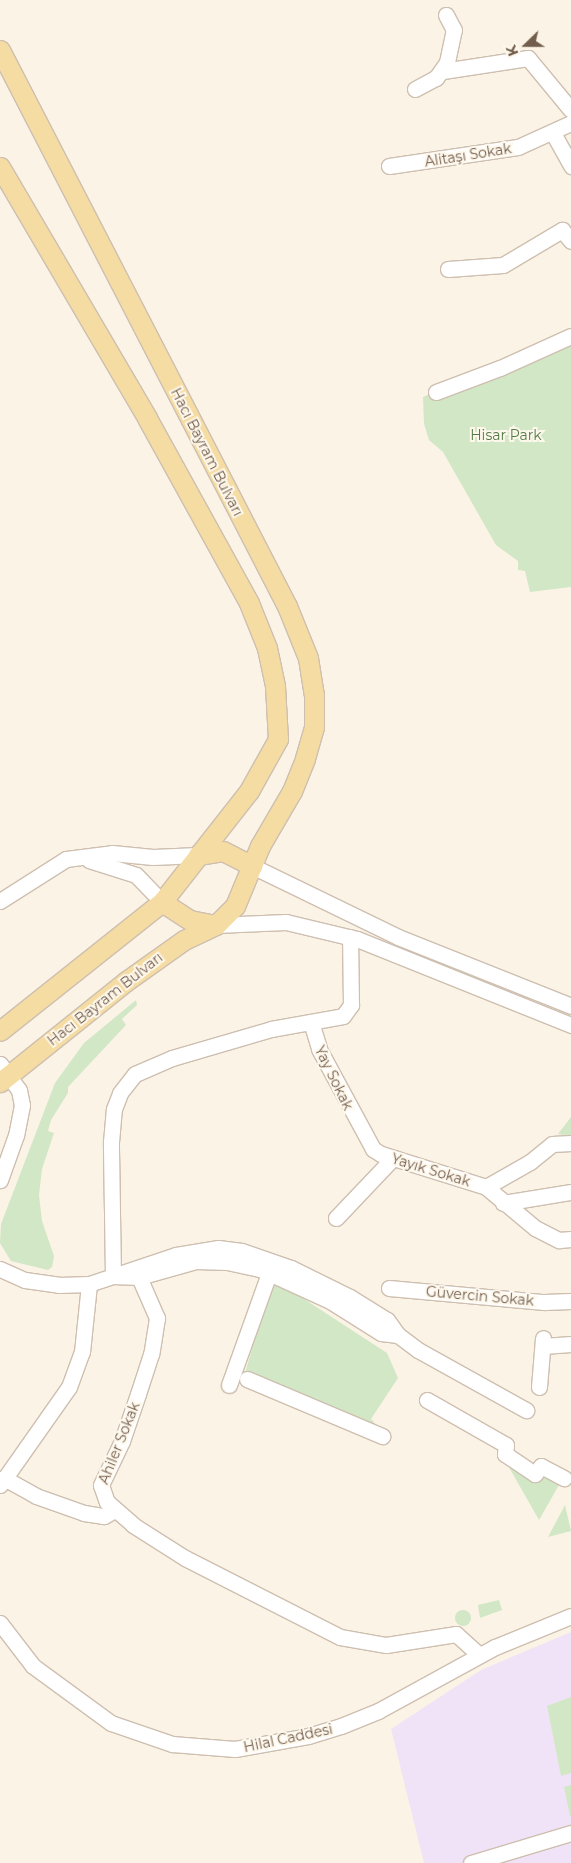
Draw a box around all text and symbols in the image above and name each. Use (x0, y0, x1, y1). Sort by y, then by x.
north arrow (501, 20, 551, 70)
text: K (502, 42, 522, 59)
street label: Alitaşı Sokak (423, 140, 513, 170)
street label: Hacı Bayram Bulvarı (167, 385, 247, 519)
park label: Hisar Park (470, 427, 542, 443)
street label: Hacı Bayram Bulvarı (44, 949, 166, 1049)
street label: Yay Sokak (311, 1043, 357, 1113)
street label: Yayık Sokak (390, 1150, 472, 1190)
street label: Güvercin Sokak (425, 1283, 535, 1309)
street label: Ahiler Sokak (95, 1400, 143, 1486)
street label: Hilal Caddesi (242, 1720, 334, 1756)

